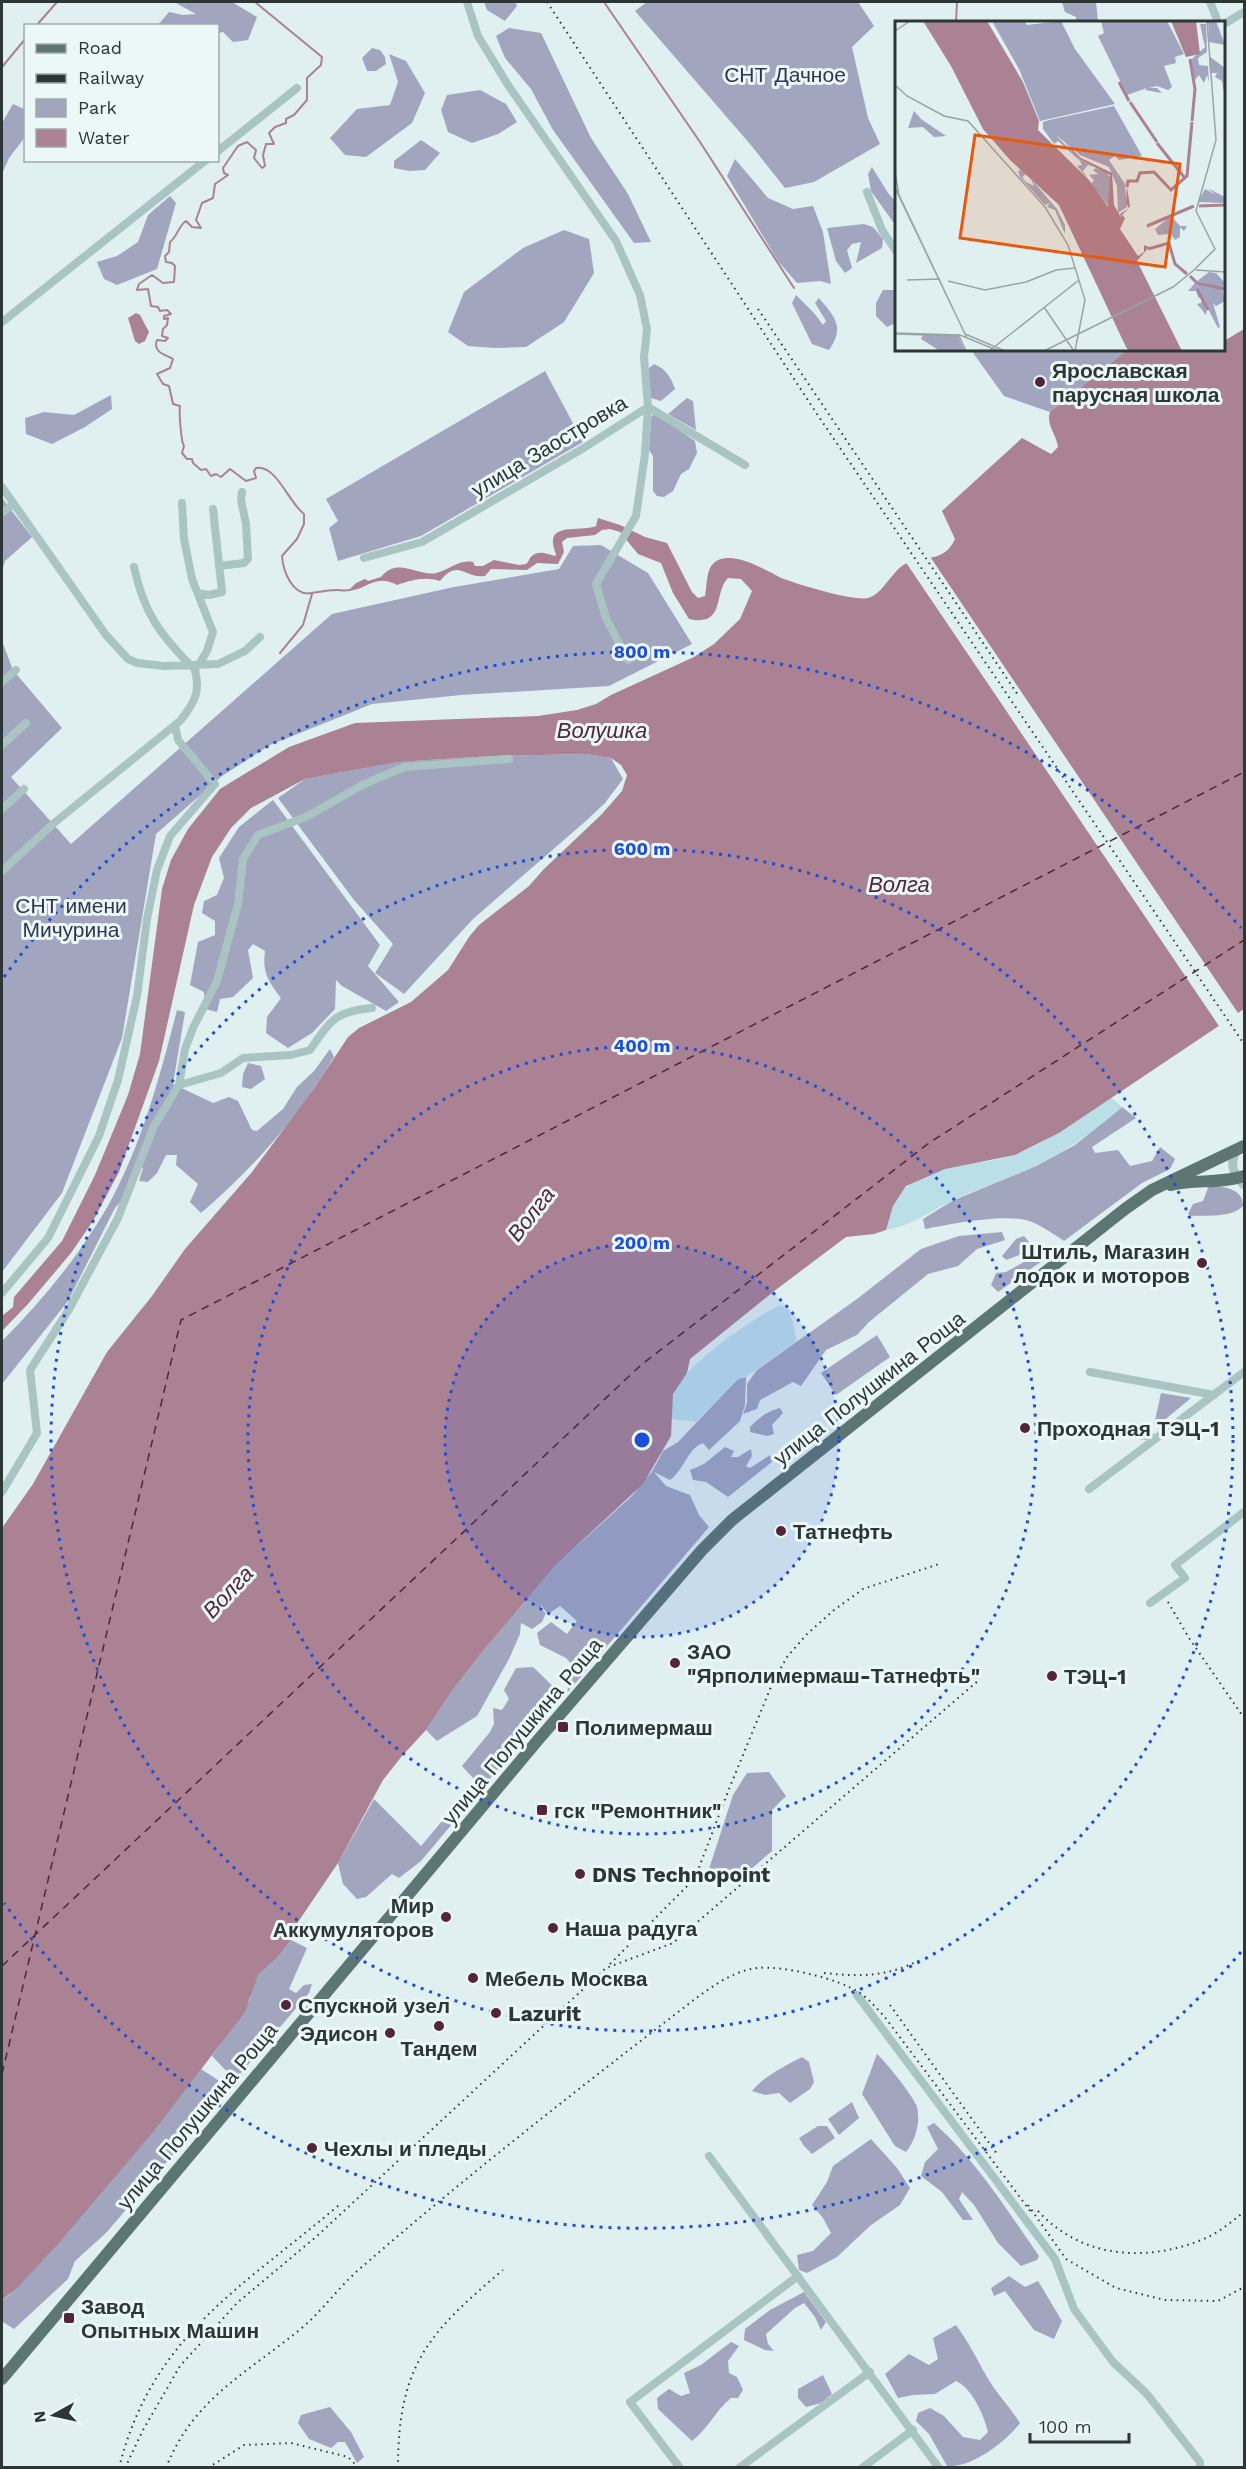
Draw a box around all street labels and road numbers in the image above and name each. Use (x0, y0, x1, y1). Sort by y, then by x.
street label: улица Заостровка (467, 390, 632, 502)
street label: улица Полушкина Роща (768, 1305, 970, 1470)
street label: улица Полушкина Роща (437, 1632, 608, 1829)
street label: улица Полушкина Роща (112, 2017, 283, 2214)

